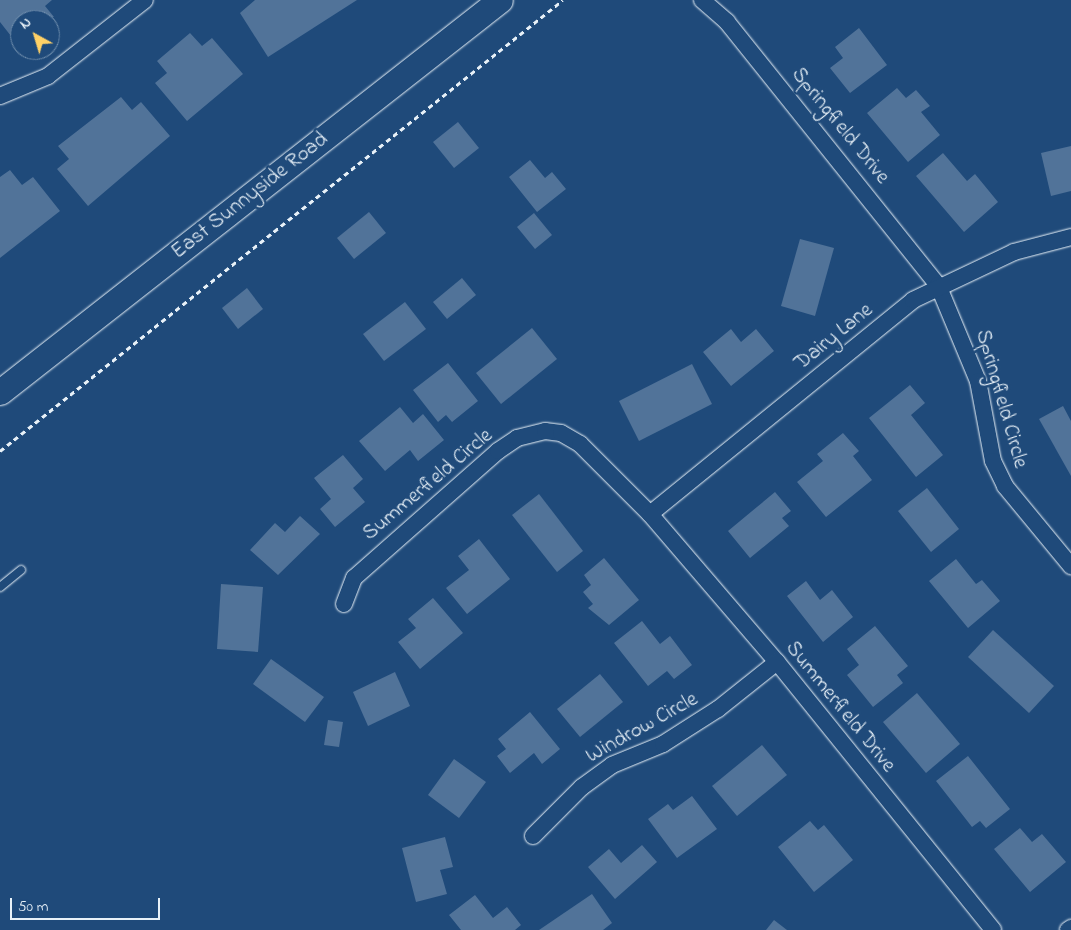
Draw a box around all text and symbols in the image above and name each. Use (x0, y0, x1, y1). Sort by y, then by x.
north arrow (10, 10, 60, 60)
text: N (16, 13, 36, 35)
street label: Springfield Drive (785, 63, 895, 189)
street label: East Sunnyside Road (167, 127, 333, 265)
street label: Dairy Lane (790, 298, 878, 376)
street label: Springfield Circle (969, 327, 1033, 471)
street label: Summerfield Circle (358, 423, 498, 547)
street label: Summerfield Drive (779, 636, 901, 778)
street label: Windrow Circle (582, 687, 702, 769)
scale bar (12, 888, 162, 920)
text: 50 m (18, 896, 48, 918)

